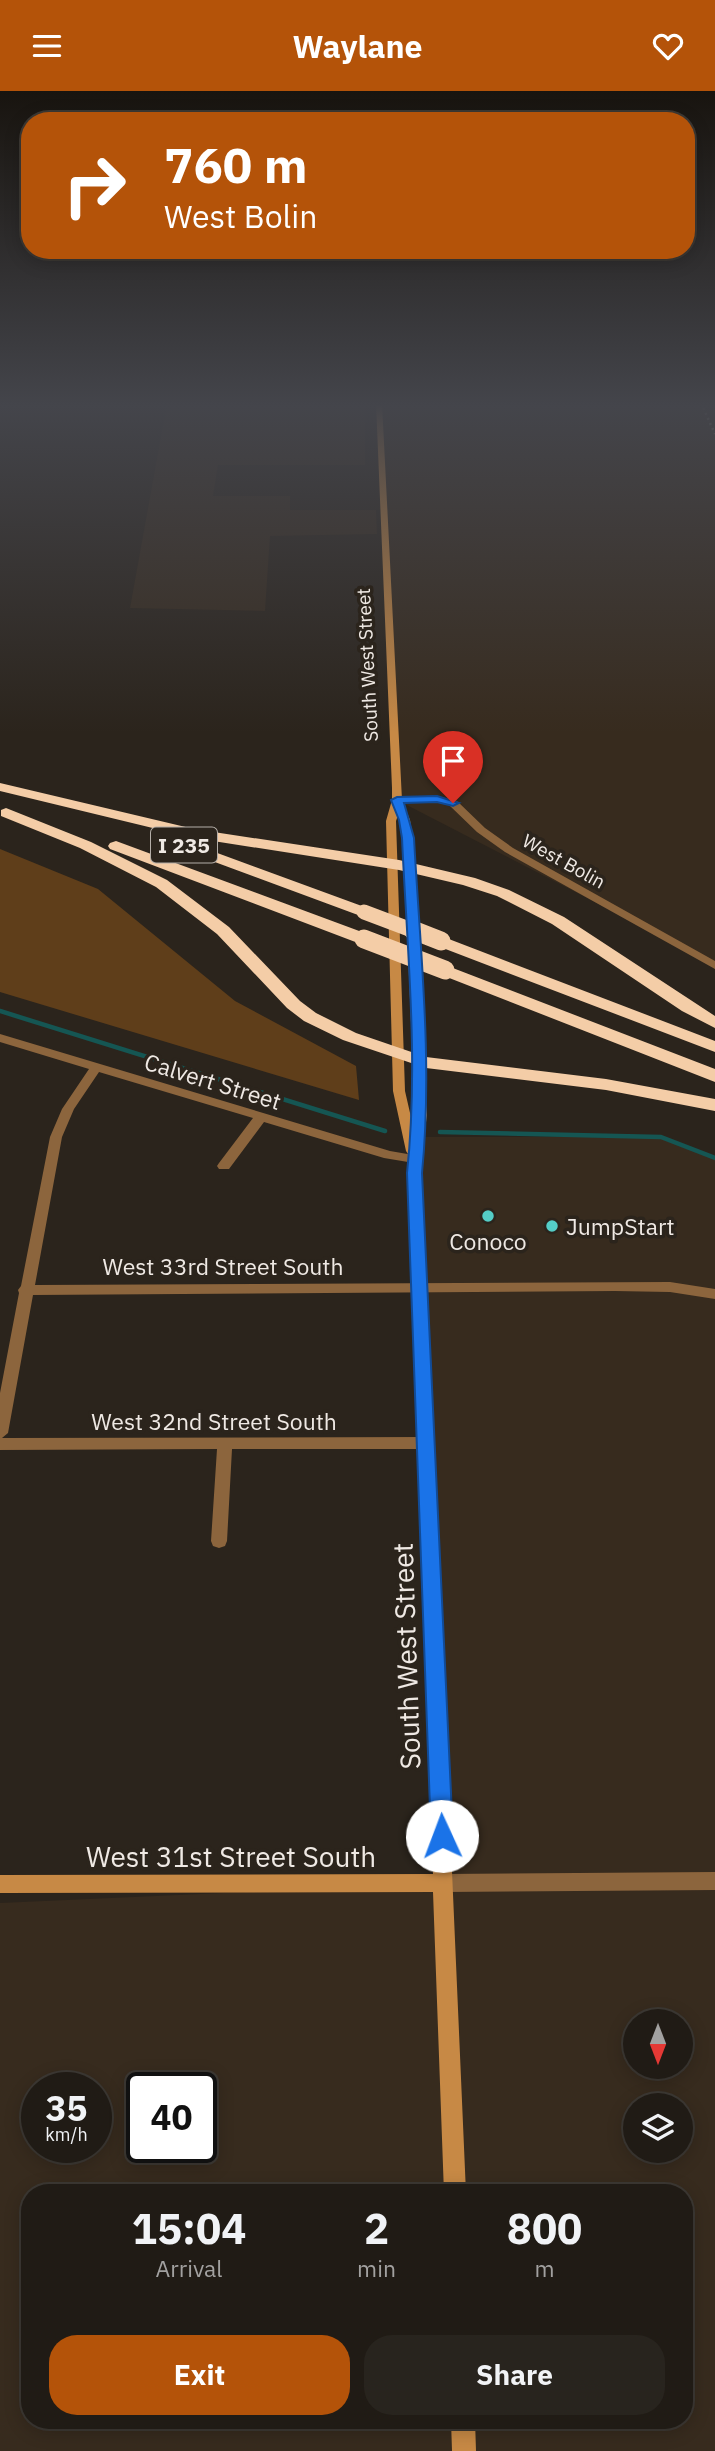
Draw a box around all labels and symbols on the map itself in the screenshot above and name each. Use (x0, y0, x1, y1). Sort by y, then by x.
street label: South West Street (351, 588, 383, 742)
pin (423, 731, 483, 803)
road number: I 235 (151, 827, 217, 863)
street label: West Bolin (518, 828, 610, 894)
street label: Calvert Street (141, 1046, 285, 1116)
marker: Conoco (480, 1208, 496, 1224)
place label: JumpStart (566, 1211, 675, 1241)
marker: JumpStart (544, 1218, 560, 1234)
place label: Conoco (449, 1226, 527, 1256)
street label: West 33rd Street South (103, 1251, 343, 1281)
street label: West 32nd Street South (91, 1406, 337, 1436)
street label: South West Street (384, 1542, 428, 1770)
position arrow (405, 1799, 479, 1873)
street label: West 31st Street South (86, 1838, 376, 1875)
north arrow (623, 2009, 693, 2079)
speed limit sign: 40 (126, 2072, 217, 2163)

